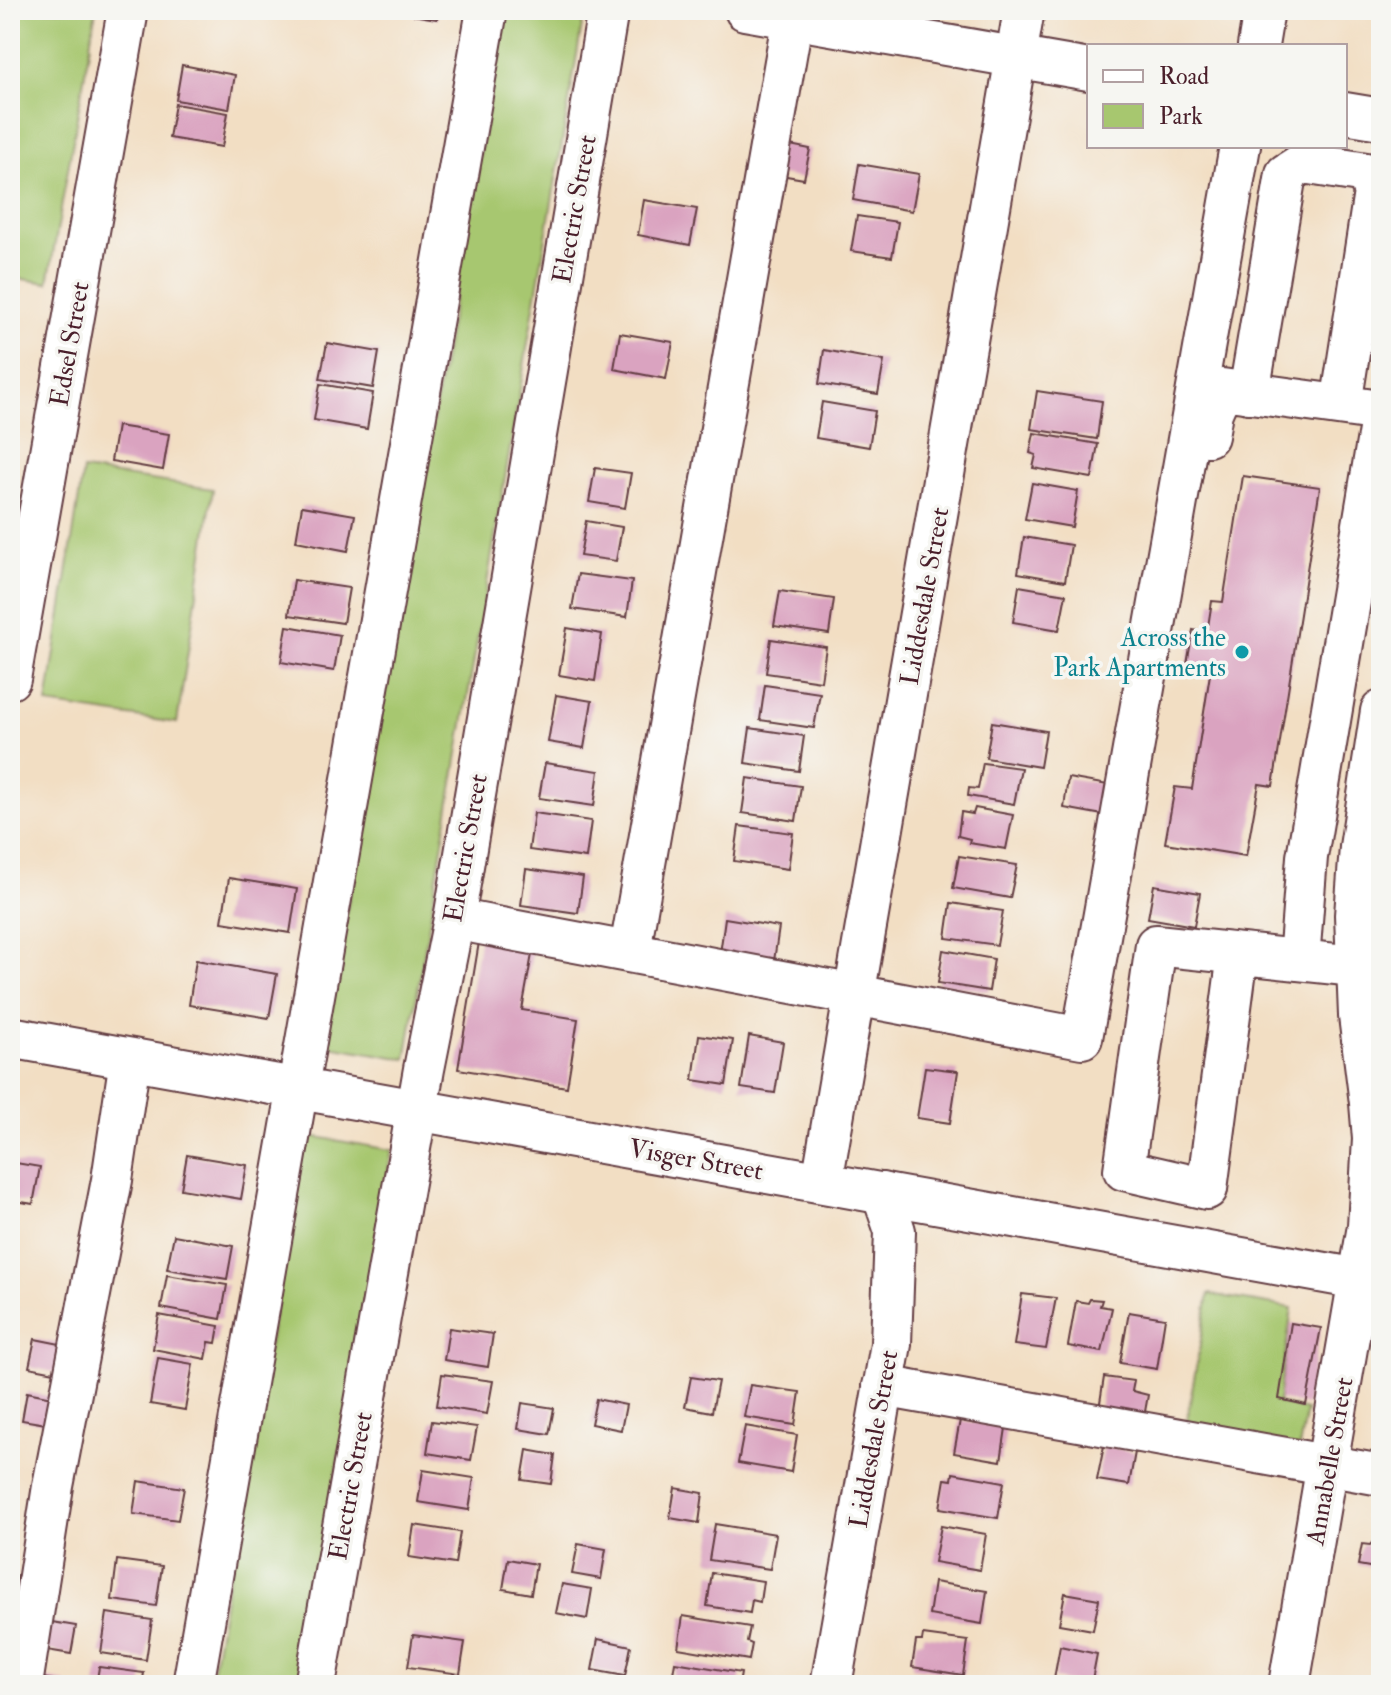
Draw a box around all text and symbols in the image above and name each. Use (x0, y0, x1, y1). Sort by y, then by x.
legend (1087, 44, 1347, 148)
text: Road (1159, 61, 1209, 92)
text: Park (1159, 101, 1203, 132)
street label: Electric Street (546, 132, 604, 286)
street label: Edsel Street (43, 279, 97, 409)
street label: Liddesdale Street (894, 505, 956, 688)
place label: Across the Park Apartments (1053, 622, 1226, 685)
marker: Across the Park Apartments (1233, 643, 1251, 661)
street label: Electric Street (437, 771, 495, 925)
street label: Visger Street (626, 1132, 765, 1188)
street label: Liddesdale Street (843, 1348, 905, 1531)
street label: Annabelle Street (1299, 1375, 1360, 1549)
street label: Electric Street (322, 1409, 380, 1563)

